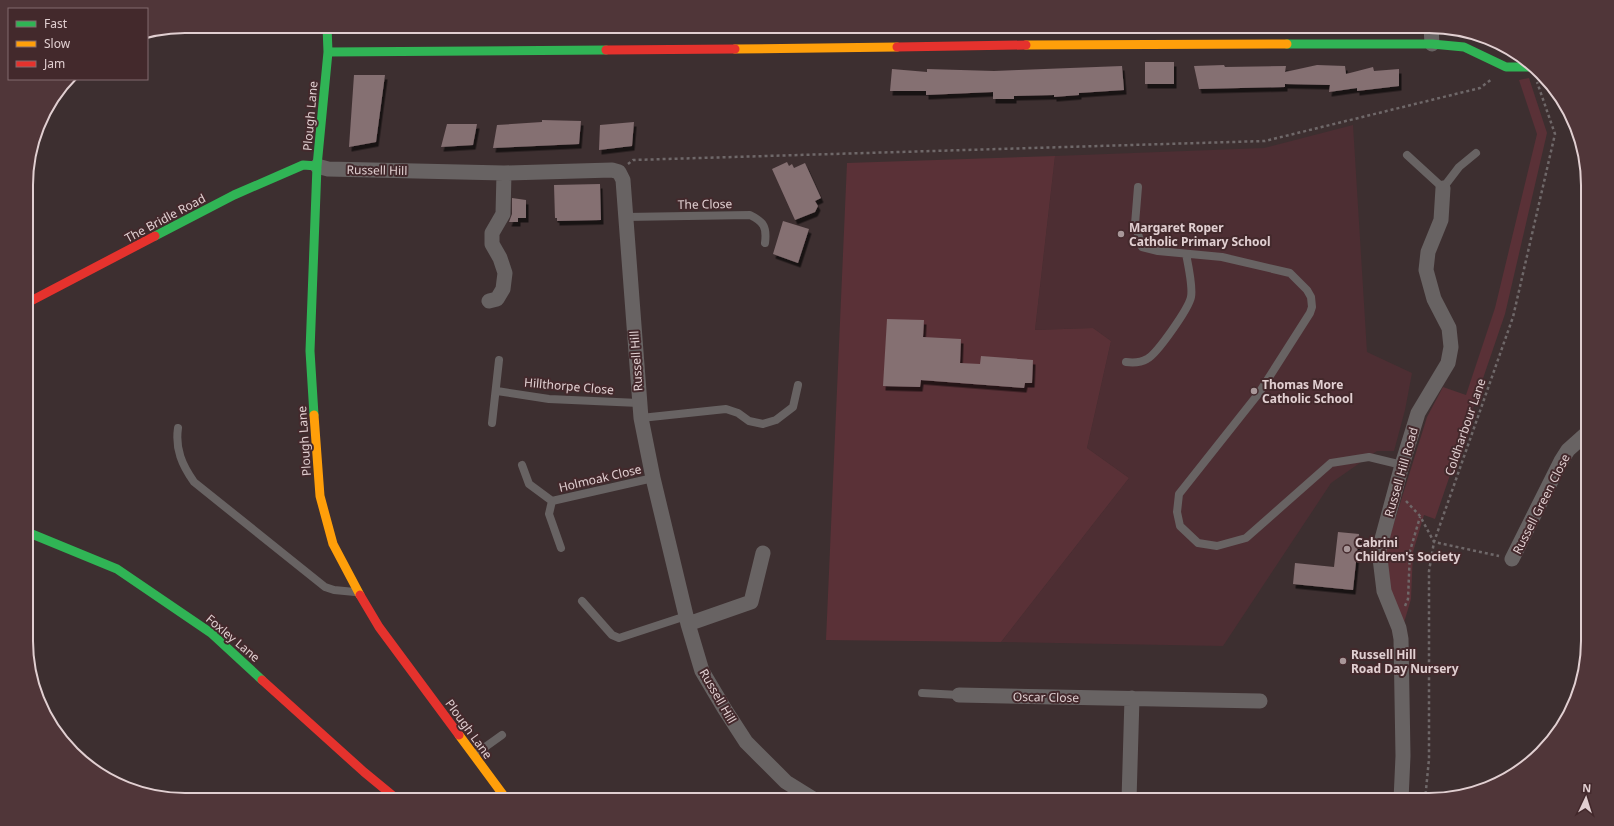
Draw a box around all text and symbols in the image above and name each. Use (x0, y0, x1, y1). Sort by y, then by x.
legend (8, 8, 148, 80)
text: Fast (44, 15, 68, 32)
text: Slow (44, 35, 71, 52)
text: Jam (43, 55, 65, 72)
street label: Plough Lane (298, 80, 322, 152)
street label: Russell Hill (347, 161, 407, 179)
street label: The Bridle Road (122, 190, 208, 246)
street label: The Close (678, 195, 733, 213)
place label: Margaret Roper Catholic Primary School (1129, 219, 1271, 250)
marker: Margaret Roper Catholic Primary School (1116, 229, 1126, 239)
street label: Russell Hill (625, 330, 647, 392)
street label: Hillthorpe Close (523, 374, 615, 398)
place label: Thomas More Catholic School (1262, 376, 1353, 407)
street label: Coldharbour Lane (1440, 376, 1490, 478)
marker: Thomas More Catholic School (1249, 386, 1259, 396)
street label: Plough Lane (293, 405, 315, 477)
street label: Russell Hill Road (1380, 425, 1422, 519)
street label: Russell Green Close (1508, 451, 1574, 557)
street label: Holmoak Close (557, 460, 643, 496)
place label: Cabrini Children's Society (1355, 534, 1460, 565)
marker: Cabrini Children's Society (1342, 544, 1352, 554)
street label: Foxley Lane (202, 610, 264, 666)
place label: Russell Hill Road Day Nursery (1351, 646, 1459, 677)
marker: Russell Hill Road Day Nursery (1338, 656, 1348, 666)
street label: Russell Hill (695, 665, 741, 727)
street label: Oscar Close (1013, 688, 1079, 706)
street label: Plough Lane (442, 696, 497, 763)
north arrow (1566, 778, 1606, 818)
text: N (1582, 780, 1592, 795)

